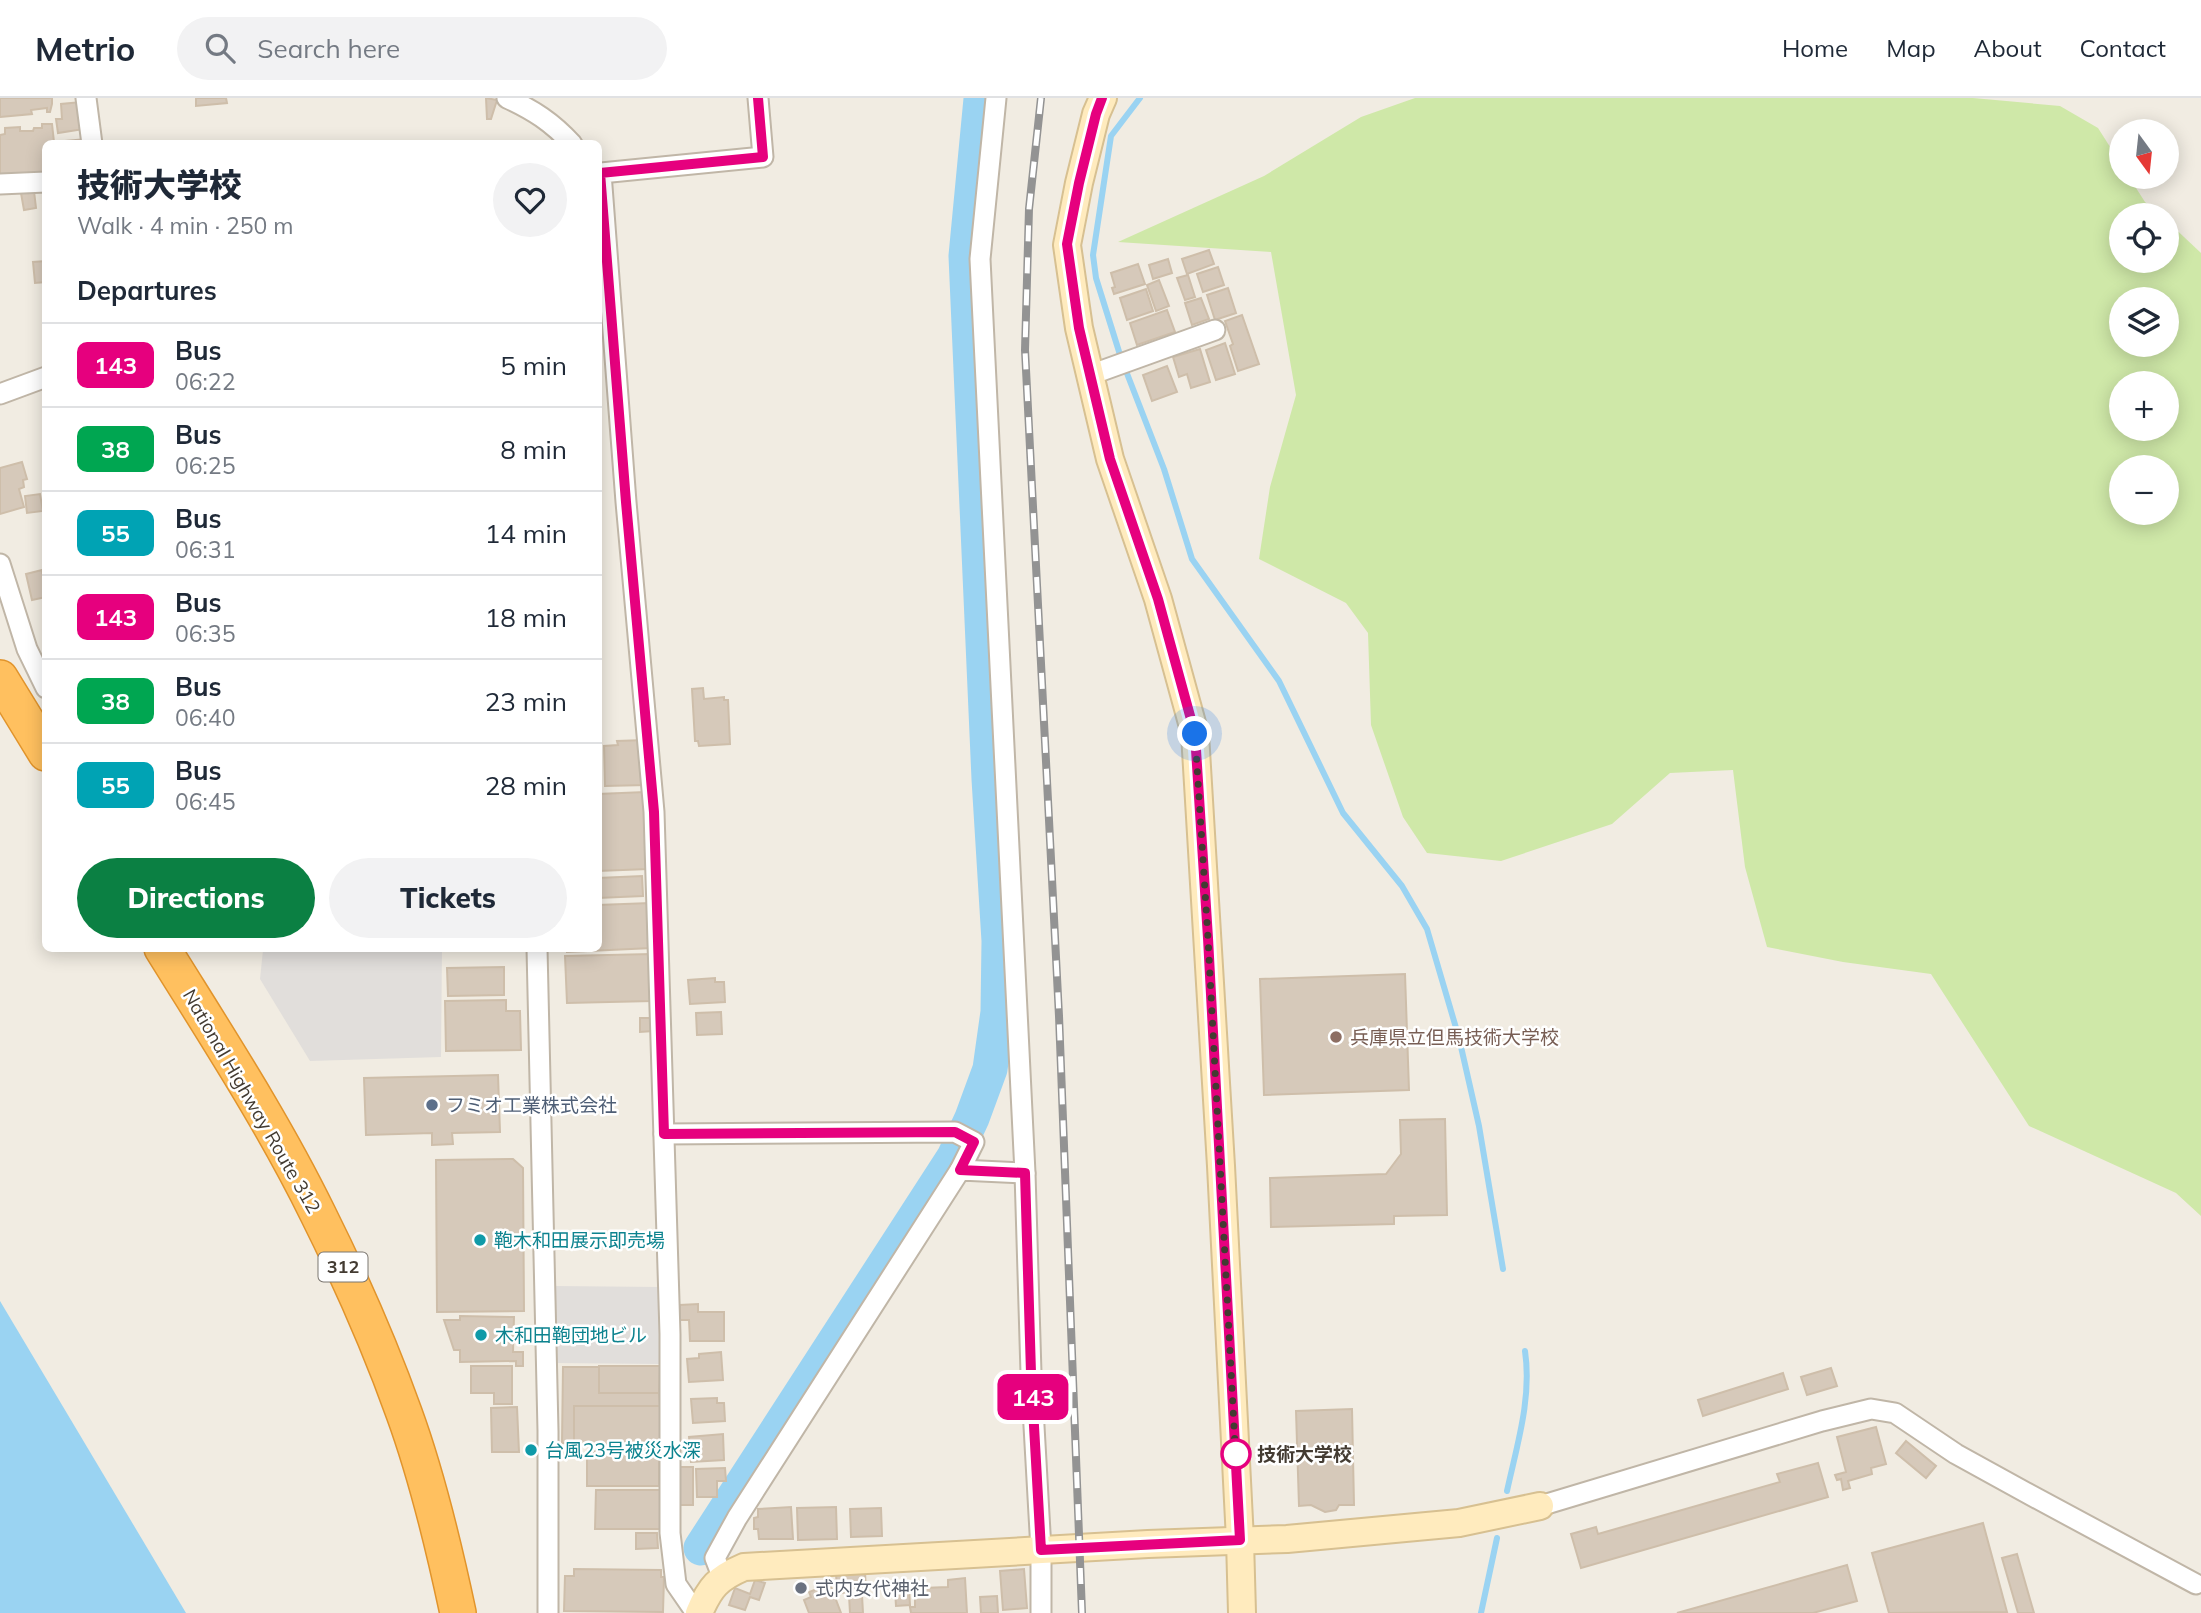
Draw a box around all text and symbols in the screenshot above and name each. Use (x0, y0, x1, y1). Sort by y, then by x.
search box (177, 17, 667, 80)
text: Metrio (35, 28, 135, 69)
icon: search (201, 29, 239, 67)
text: Search here (257, 32, 400, 65)
text: Home (1782, 33, 1848, 63)
text: Map (1886, 33, 1936, 63)
text: About (1974, 33, 2042, 63)
text: Contact (2080, 33, 2166, 63)
north arrow (2109, 119, 2179, 189)
map controls (2109, 119, 2179, 525)
button: heart (493, 163, 567, 237)
text: 技術大学校 (77, 164, 242, 205)
button: locate (2109, 203, 2179, 273)
text: Walk · 4 min · 250 m (77, 211, 294, 240)
text: Departures (77, 274, 217, 307)
button: layers (2109, 287, 2179, 357)
text: Bus (175, 334, 221, 367)
text: 5 min (500, 349, 567, 382)
text: 143 (94, 350, 137, 380)
text: 06:22 (175, 367, 235, 396)
button: + (2109, 371, 2179, 441)
text: Bus (175, 418, 221, 451)
text: 8 min (500, 433, 567, 466)
text: 38 (101, 434, 130, 464)
text: 06:25 (175, 451, 235, 480)
button: − (2109, 455, 2179, 525)
text: Bus (175, 502, 221, 535)
text: 14 min (485, 517, 567, 550)
text: 55 (101, 518, 130, 548)
text: 06:31 (175, 535, 235, 564)
text: Bus (175, 586, 221, 619)
text: 18 min (485, 601, 567, 634)
text: 143 (94, 602, 137, 632)
text: 06:35 (175, 619, 235, 648)
text: Bus (175, 670, 221, 703)
text: 23 min (485, 685, 567, 718)
text: 38 (101, 686, 130, 716)
text: 06:40 (175, 703, 235, 732)
your location (1177, 716, 1212, 751)
text: Bus (175, 754, 221, 787)
text: 28 min (485, 769, 567, 802)
text: 55 (101, 770, 130, 800)
text: 06:45 (175, 787, 235, 816)
button: Directions (77, 858, 315, 938)
button: Tickets (329, 858, 567, 938)
street label: National Highway Route 312 (178, 985, 326, 1217)
place label: 兵庫県立但馬技術大学校 (1350, 1025, 1559, 1049)
marker: 兵庫県立但馬技術大学校 (1328, 1029, 1344, 1045)
place label: フミオ工業株式会社 (446, 1093, 617, 1117)
marker: フミオ工業株式会社 (424, 1097, 440, 1113)
place label: 鞄木和田展示即売場 (494, 1228, 665, 1252)
marker: 鞄木和田展示即売場 (472, 1232, 488, 1248)
road number: 312 (318, 1252, 368, 1282)
place label: 木和田鞄団地ビル (495, 1323, 647, 1347)
marker: 木和田鞄団地ビル (473, 1327, 489, 1343)
line badge: 143 (993, 1374, 1073, 1420)
text: 143 (1011, 1382, 1055, 1412)
place label: 台風23号被災水深 (545, 1438, 701, 1462)
marker: 技術大学校 (1221, 1439, 1251, 1469)
marker: 台風23号被災水深 (523, 1442, 539, 1458)
place label: 技術大学校 (1257, 1442, 1352, 1466)
place label: 式内女代神社 (815, 1576, 929, 1600)
marker: 式内女代神社 (793, 1580, 809, 1596)

